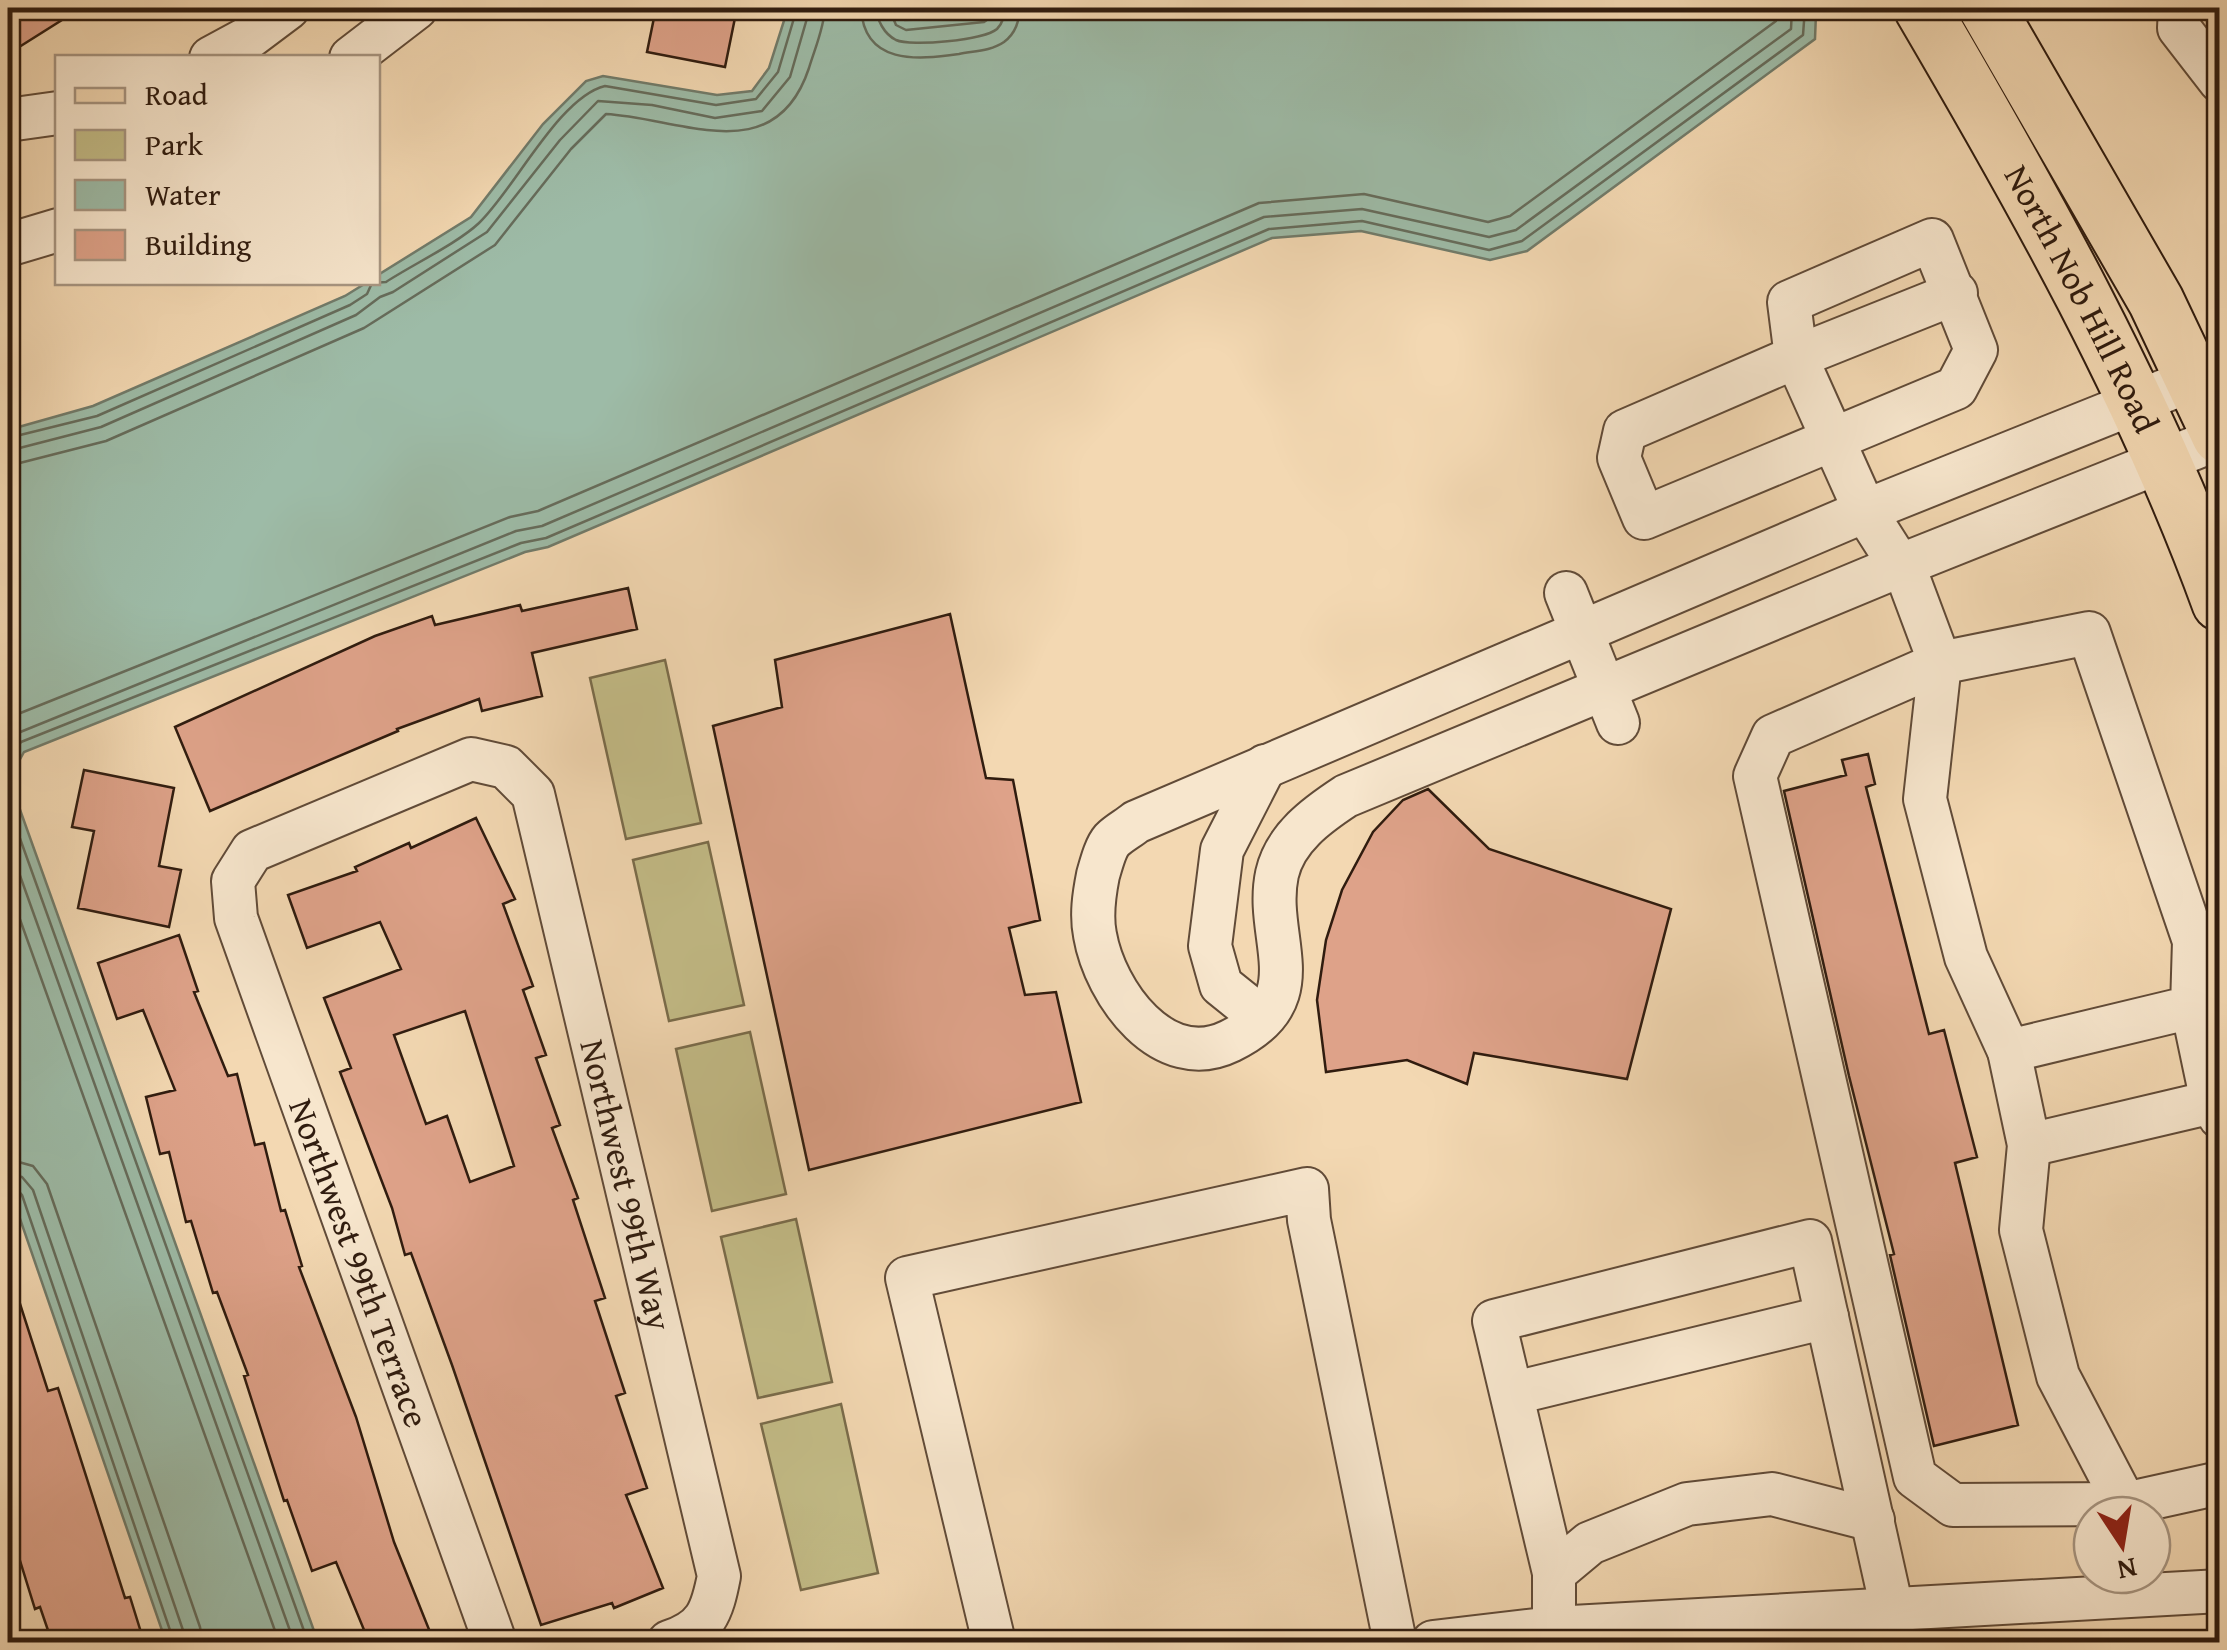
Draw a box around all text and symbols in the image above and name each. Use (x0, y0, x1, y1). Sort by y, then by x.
legend (55, 55, 380, 285)
text: Road (145, 72, 208, 116)
text: Park (145, 122, 204, 166)
street label: North Nob Hill Road (1992, 155, 2173, 441)
text: Water (145, 172, 221, 216)
text: Building (145, 222, 251, 266)
street label: Northwest 99th Way (567, 1034, 686, 1336)
street label: Northwest 99th Terrace (276, 1091, 443, 1434)
north arrow (2072, 1495, 2172, 1595)
text: N (2114, 1548, 2141, 1592)

